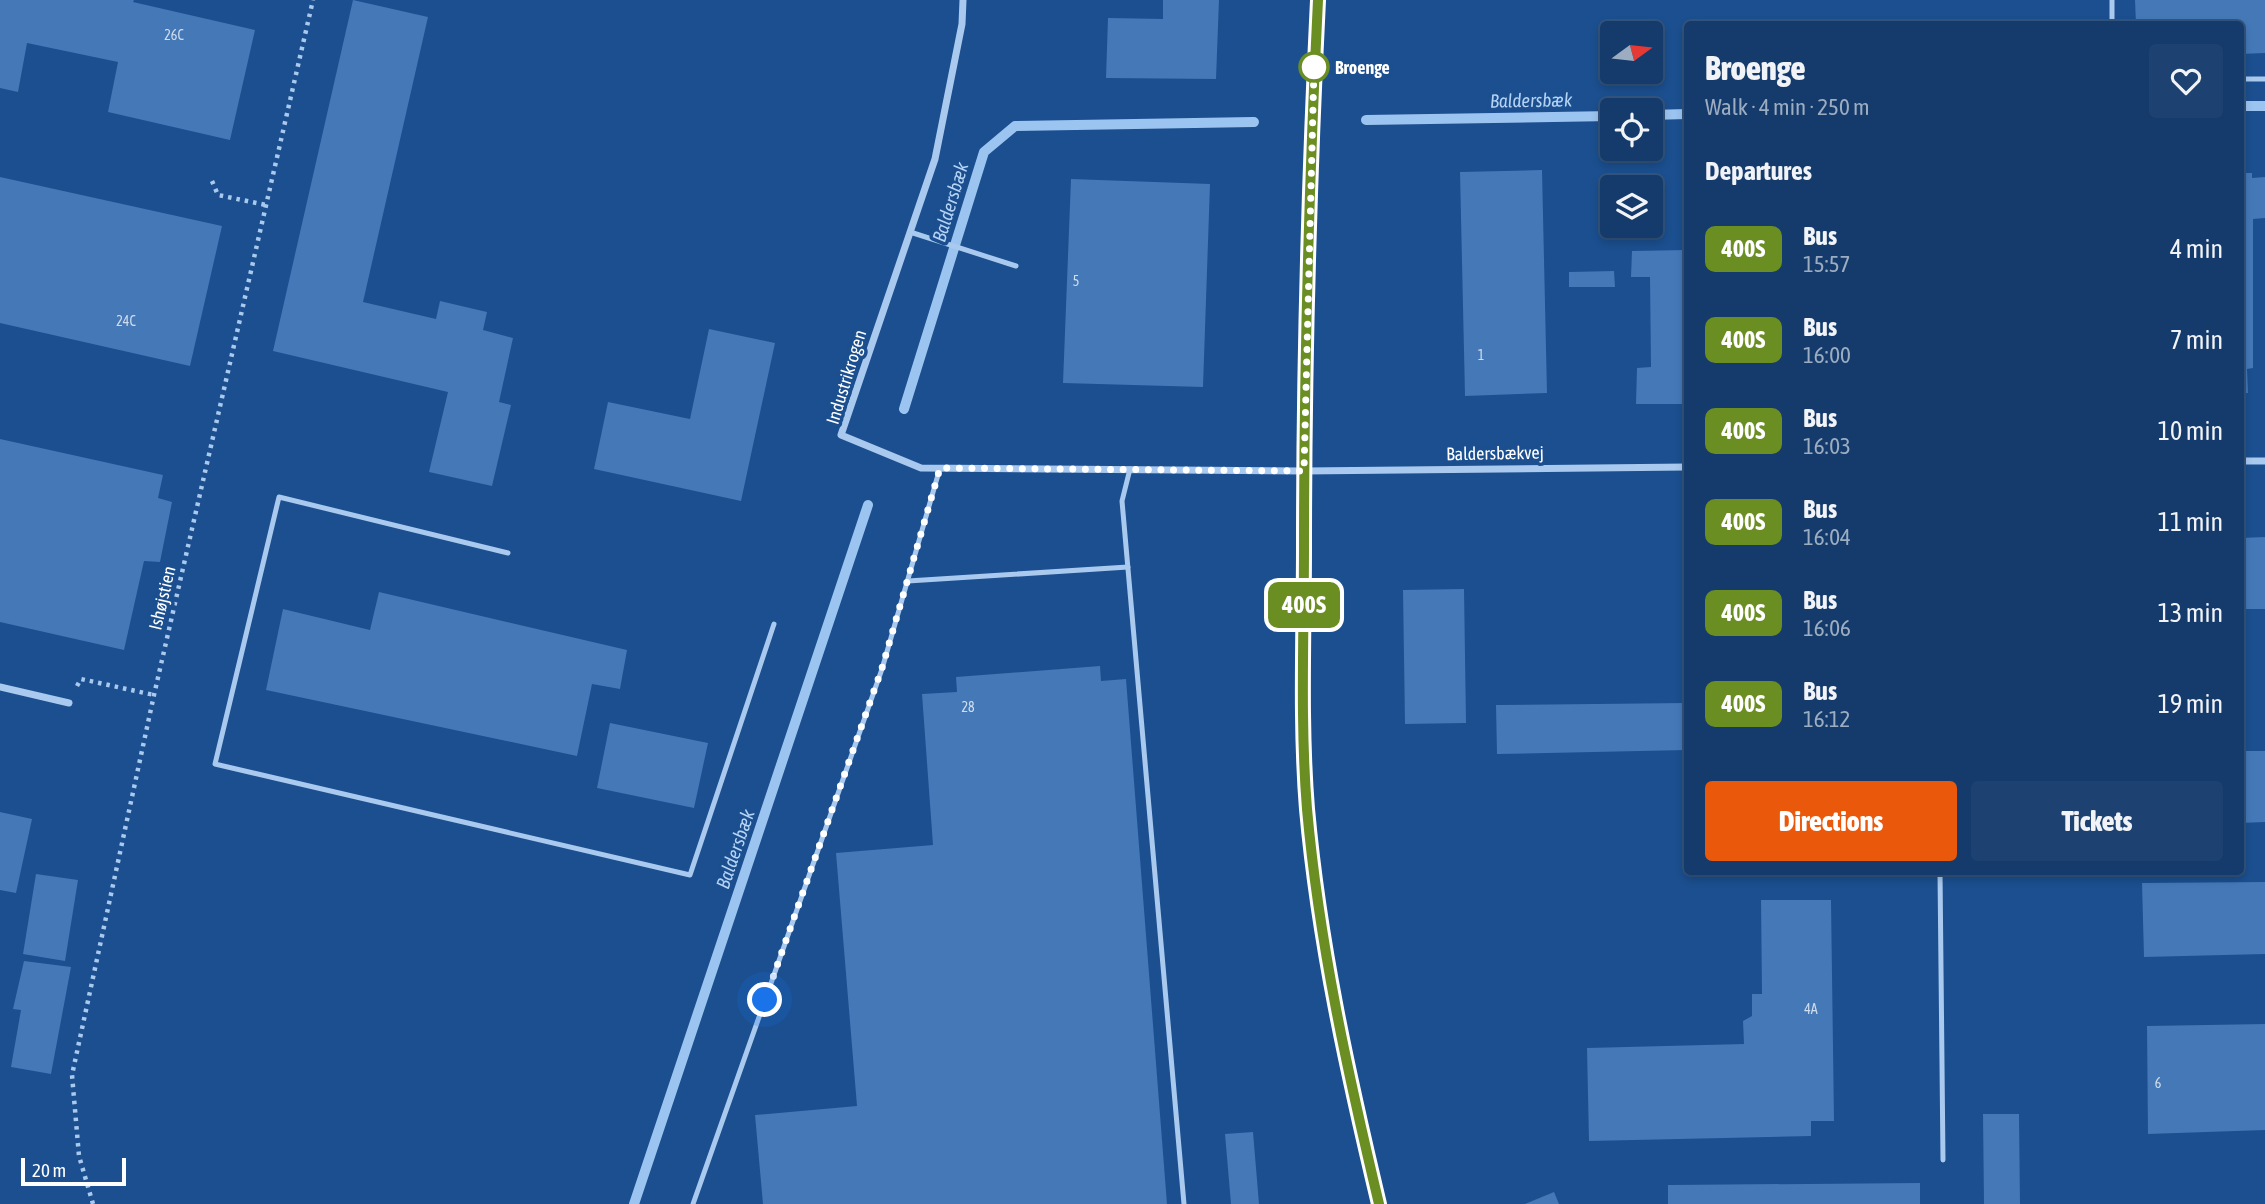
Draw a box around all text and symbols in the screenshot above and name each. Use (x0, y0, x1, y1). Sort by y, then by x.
north arrow (1600, 21, 1662, 84)
map controls (1600, 21, 1663, 238)
house number: 26C (164, 27, 184, 43)
button: heart (2149, 44, 2223, 118)
text: Broenge (1705, 49, 1805, 87)
marker: Broenge (1299, 52, 1329, 82)
place label: Broenge (1335, 57, 1390, 78)
water label: Baldersbæk (1490, 88, 1573, 112)
text: Walk · 4 min · 250 m (1705, 94, 1869, 120)
button: locate (1600, 98, 1663, 161)
text: Departures (1705, 156, 1812, 186)
water label: Baldersbæk (927, 159, 973, 245)
button: layers (1600, 175, 1663, 238)
text: Bus (1803, 221, 1837, 251)
text: 4 min (2170, 234, 2223, 264)
text: 400S (1722, 235, 1765, 262)
text: 15:57 (1803, 251, 1850, 277)
house number: 5 (1073, 273, 1079, 289)
text: Bus (1803, 312, 1837, 342)
house number: 24C (116, 313, 136, 329)
text: 7 min (2170, 325, 2223, 355)
text: 400S (1722, 326, 1765, 353)
street label: Industrikrogen (822, 327, 870, 427)
text: 16:00 (1803, 342, 1851, 368)
house number: 1 (1478, 347, 1484, 363)
text: Bus (1803, 403, 1837, 433)
text: 10 min (2158, 416, 2223, 446)
text: 400S (1722, 417, 1765, 444)
text: 16:03 (1803, 433, 1851, 459)
street label: Baldersbækvej (1446, 442, 1544, 464)
text: Bus (1803, 494, 1837, 524)
text: 11 min (2158, 507, 2223, 537)
text: 400S (1722, 508, 1765, 535)
text: 16:04 (1803, 524, 1851, 550)
street label: Ishøjstien (144, 564, 180, 632)
line badge: 400S (1255, 582, 1353, 628)
text: Bus (1803, 585, 1837, 615)
text: 400S (1282, 591, 1326, 618)
text: 13 min (2158, 598, 2223, 628)
text: 400S (1722, 599, 1765, 626)
text: 16:06 (1803, 615, 1851, 641)
text: Bus (1803, 676, 1837, 706)
text: 19 min (2158, 689, 2223, 719)
text: 400S (1722, 690, 1765, 717)
house number: 28 (961, 699, 975, 715)
text: 16:12 (1803, 706, 1850, 732)
button: Directions (1705, 781, 1957, 861)
button: Tickets (1971, 781, 2223, 861)
water label: Baldersbæk (711, 806, 759, 891)
your location (747, 982, 782, 1017)
house number: 4A (1804, 1001, 1818, 1017)
house number: 6 (2155, 1075, 2162, 1091)
scale bar (21, 1155, 126, 1187)
text: 20 m (32, 1159, 66, 1181)

